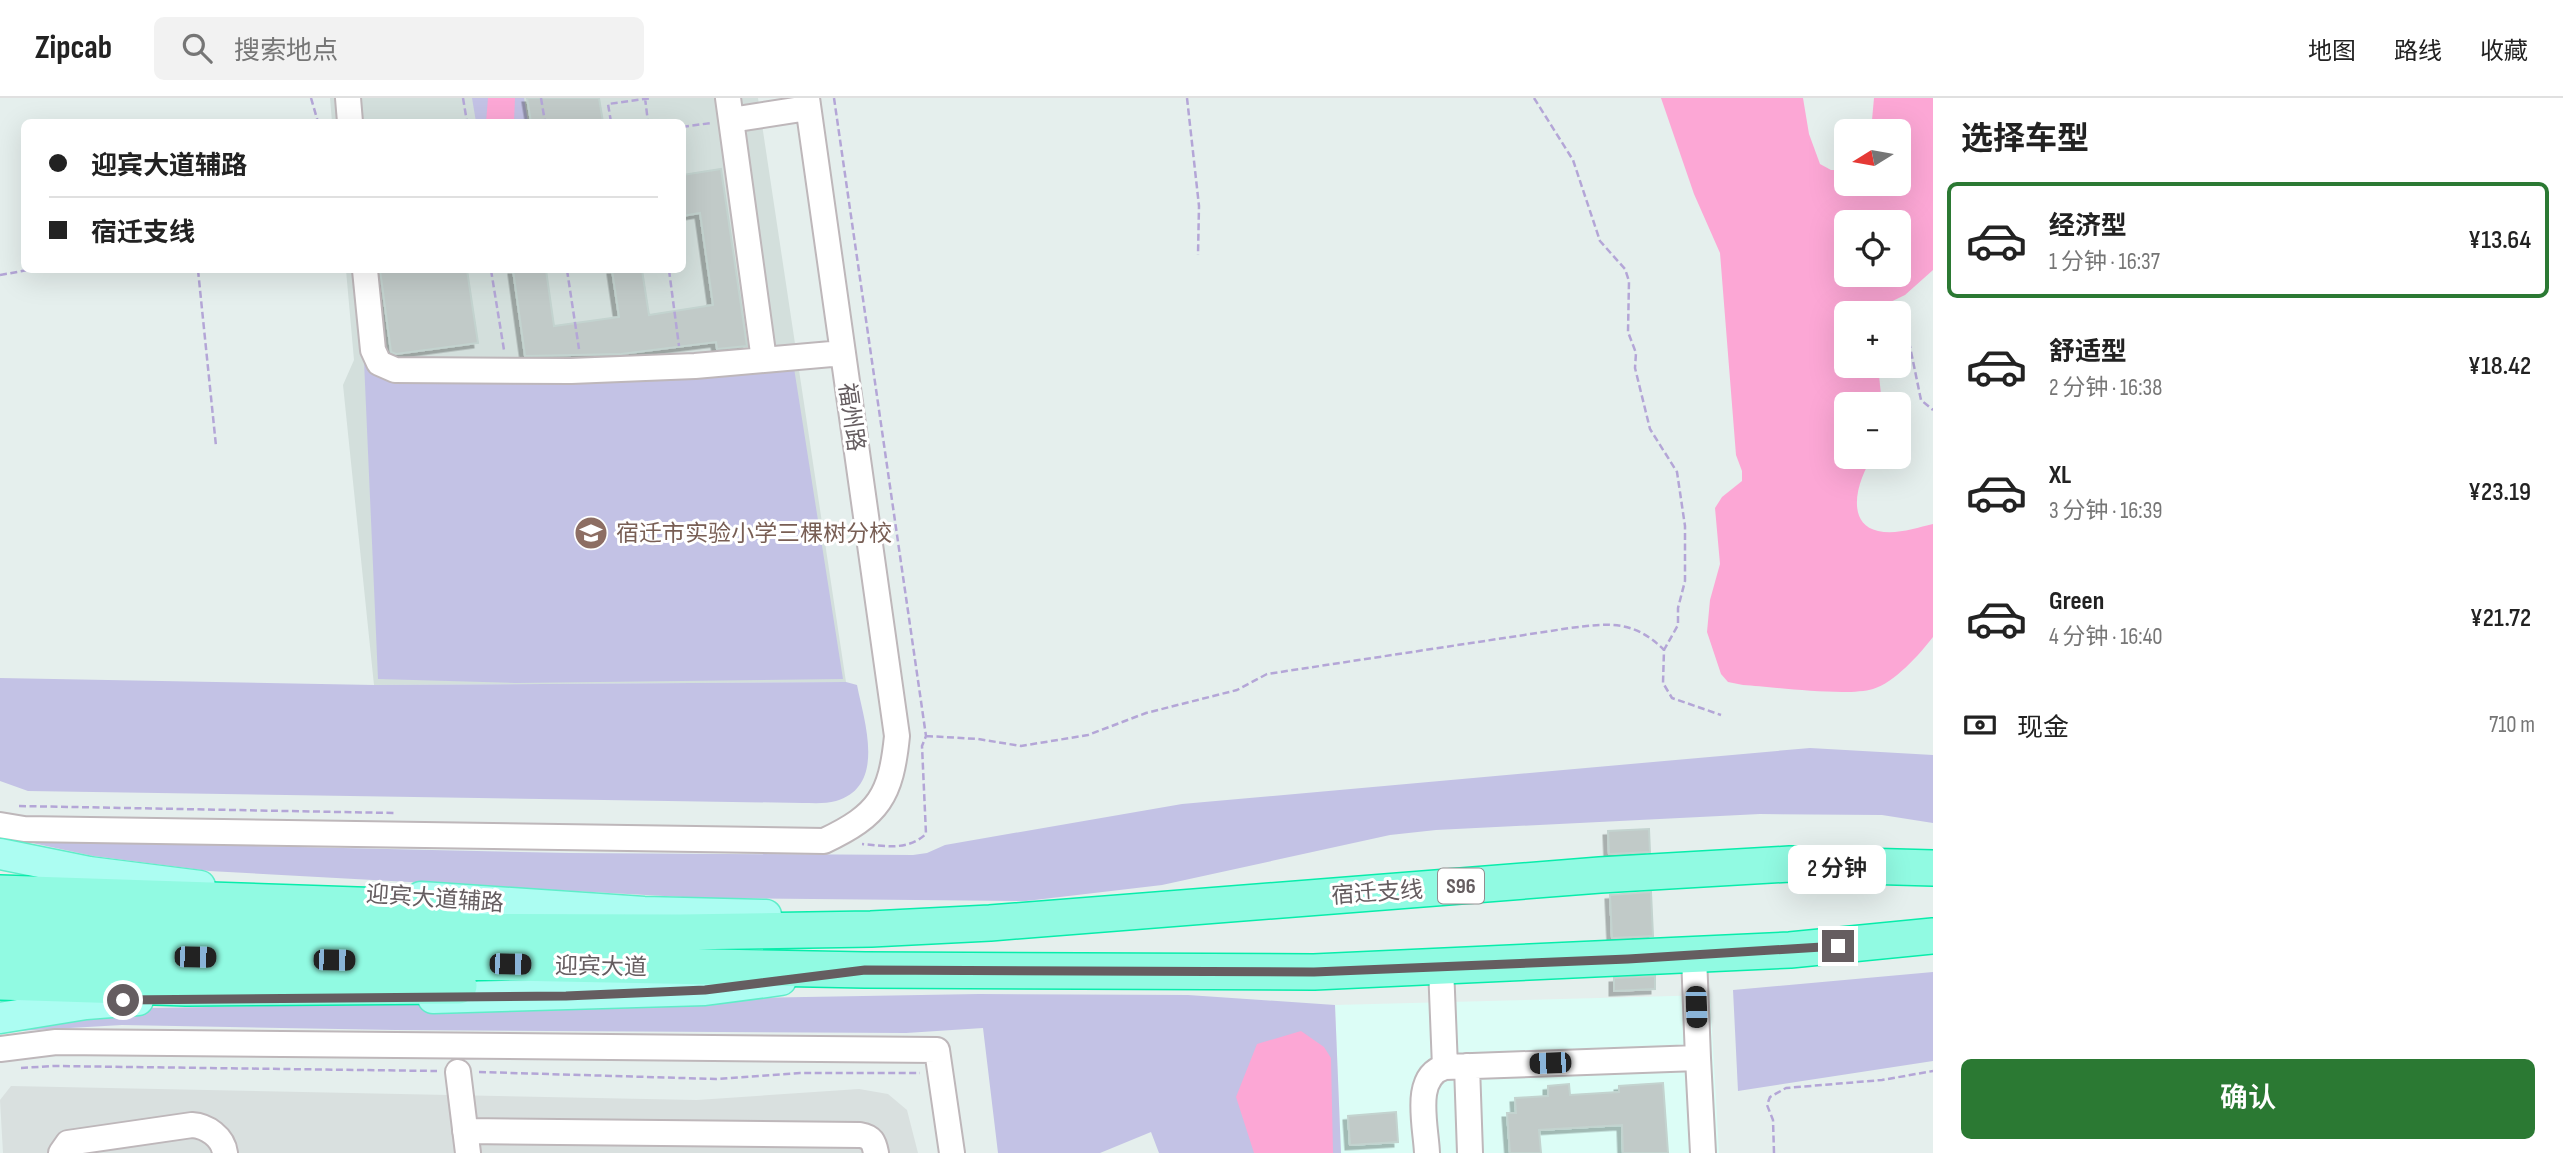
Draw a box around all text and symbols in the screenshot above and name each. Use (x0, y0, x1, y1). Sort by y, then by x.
search box (154, 17, 644, 80)
text: Zipcab (35, 28, 112, 68)
icon: search (178, 29, 216, 67)
text: 搜索地点 (234, 36, 338, 67)
text: 地图 (2308, 37, 2356, 66)
text: 路线 (2394, 37, 2442, 66)
text: 收藏 (2480, 37, 2528, 66)
north arrow (1834, 119, 1911, 196)
map controls (1834, 119, 1911, 469)
text: 选择车型 (1961, 120, 2089, 159)
text: 迎宾大道辅路 (91, 151, 247, 182)
icon: car (1965, 209, 2028, 272)
button: locate (1834, 210, 1911, 287)
text: 经济型 (2049, 211, 2127, 242)
text: 宿迁支线 (91, 218, 195, 249)
text: ¥13.64 (2468, 225, 2531, 256)
text: 1 分钟 · 16:37 (2049, 248, 2160, 276)
button: + (1834, 301, 1911, 378)
icon: car (1965, 335, 2028, 398)
text: 舒适型 (2049, 337, 2127, 368)
text: ¥18.42 (2468, 351, 2531, 382)
text: 2 分钟 · 16:38 (2049, 374, 2162, 402)
street label: 福州路 (832, 381, 870, 453)
button: − (1834, 392, 1911, 469)
text: XL (2049, 460, 2071, 491)
icon: car (1965, 461, 2028, 524)
text: ¥23.19 (2468, 477, 2531, 508)
text: 3 分钟 · 16:39 (2049, 497, 2162, 525)
school or university icon: 宿迁市实验小学三棵树分校 (572, 514, 610, 552)
place label: 宿迁市实验小学三棵树分校 (616, 520, 892, 548)
text: Green (2049, 586, 2104, 617)
icon: car (1965, 587, 2028, 650)
text: ¥21.72 (2470, 603, 2531, 634)
text: 4 分钟 · 16:40 (2049, 623, 2163, 651)
icon: cash (1961, 706, 1999, 744)
text: 710 m (2489, 711, 2535, 739)
text: 现金 (2017, 713, 2069, 744)
callout: 2 分钟 (1789, 844, 1887, 894)
text: 2 分钟 (1807, 855, 1867, 883)
road number: S96 (1438, 868, 1484, 904)
street label: 宿迁支线 (1330, 876, 1424, 910)
street label: 迎宾大道辅路 (365, 880, 505, 918)
route end (1822, 930, 1854, 962)
car (174, 946, 217, 968)
car (313, 949, 356, 971)
street label: 迎宾大道 (555, 952, 647, 982)
car (489, 953, 532, 975)
route start (107, 984, 139, 1016)
car (1685, 986, 1708, 1028)
car (1529, 1052, 1572, 1074)
button: 确认 (1961, 1059, 2535, 1139)

